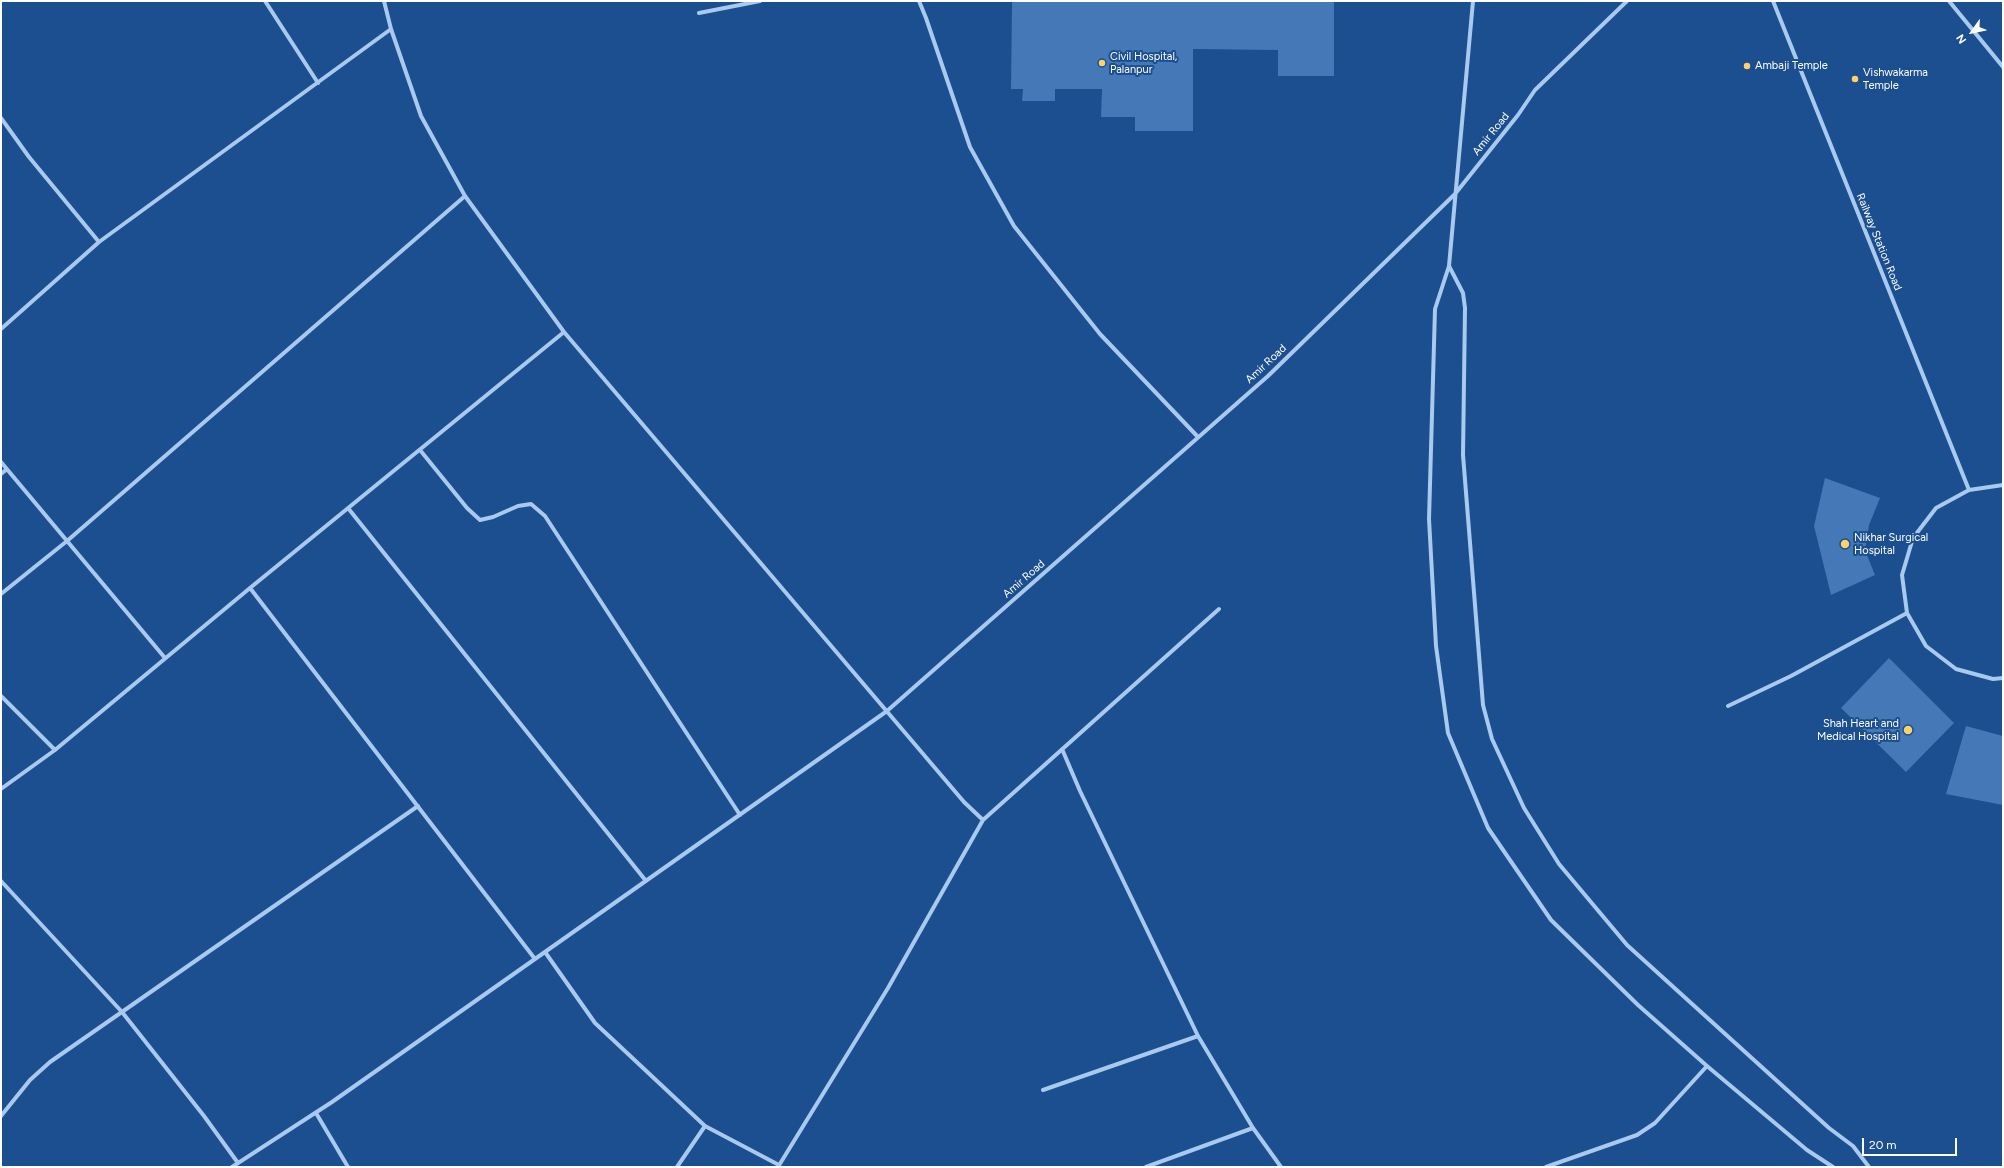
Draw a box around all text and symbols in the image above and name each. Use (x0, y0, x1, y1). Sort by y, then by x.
north arrow (1952, 12, 1992, 52)
text: N (1954, 32, 1969, 46)
place label: Civil Hospital, Palanpur (1110, 50, 1177, 76)
marker: Civil Hospital, Palanpur (1097, 58, 1107, 68)
place label: Ambaji Temple (1755, 59, 1828, 73)
marker: Ambaji Temple (1742, 61, 1752, 71)
place label: Vishwakarma Temple (1863, 66, 1928, 92)
marker: Vishwakarma Temple (1850, 74, 1860, 84)
street label: Amir Road (1470, 110, 1512, 158)
street label: Railway Station Road (1853, 191, 1905, 293)
street label: Amir Road (1243, 342, 1289, 386)
place label: Nikhar Surgical Hospital (1854, 531, 1928, 557)
marker: Nikhar Surgical Hospital (1839, 538, 1851, 550)
street label: Amir Road (1000, 557, 1048, 601)
place label: Shah Heart and Medical Hospital (1817, 717, 1899, 743)
marker: Shah Heart and Medical Hospital (1902, 724, 1914, 736)
scale bar (1864, 1130, 1959, 1156)
text: 20 m (1869, 1138, 1897, 1152)

